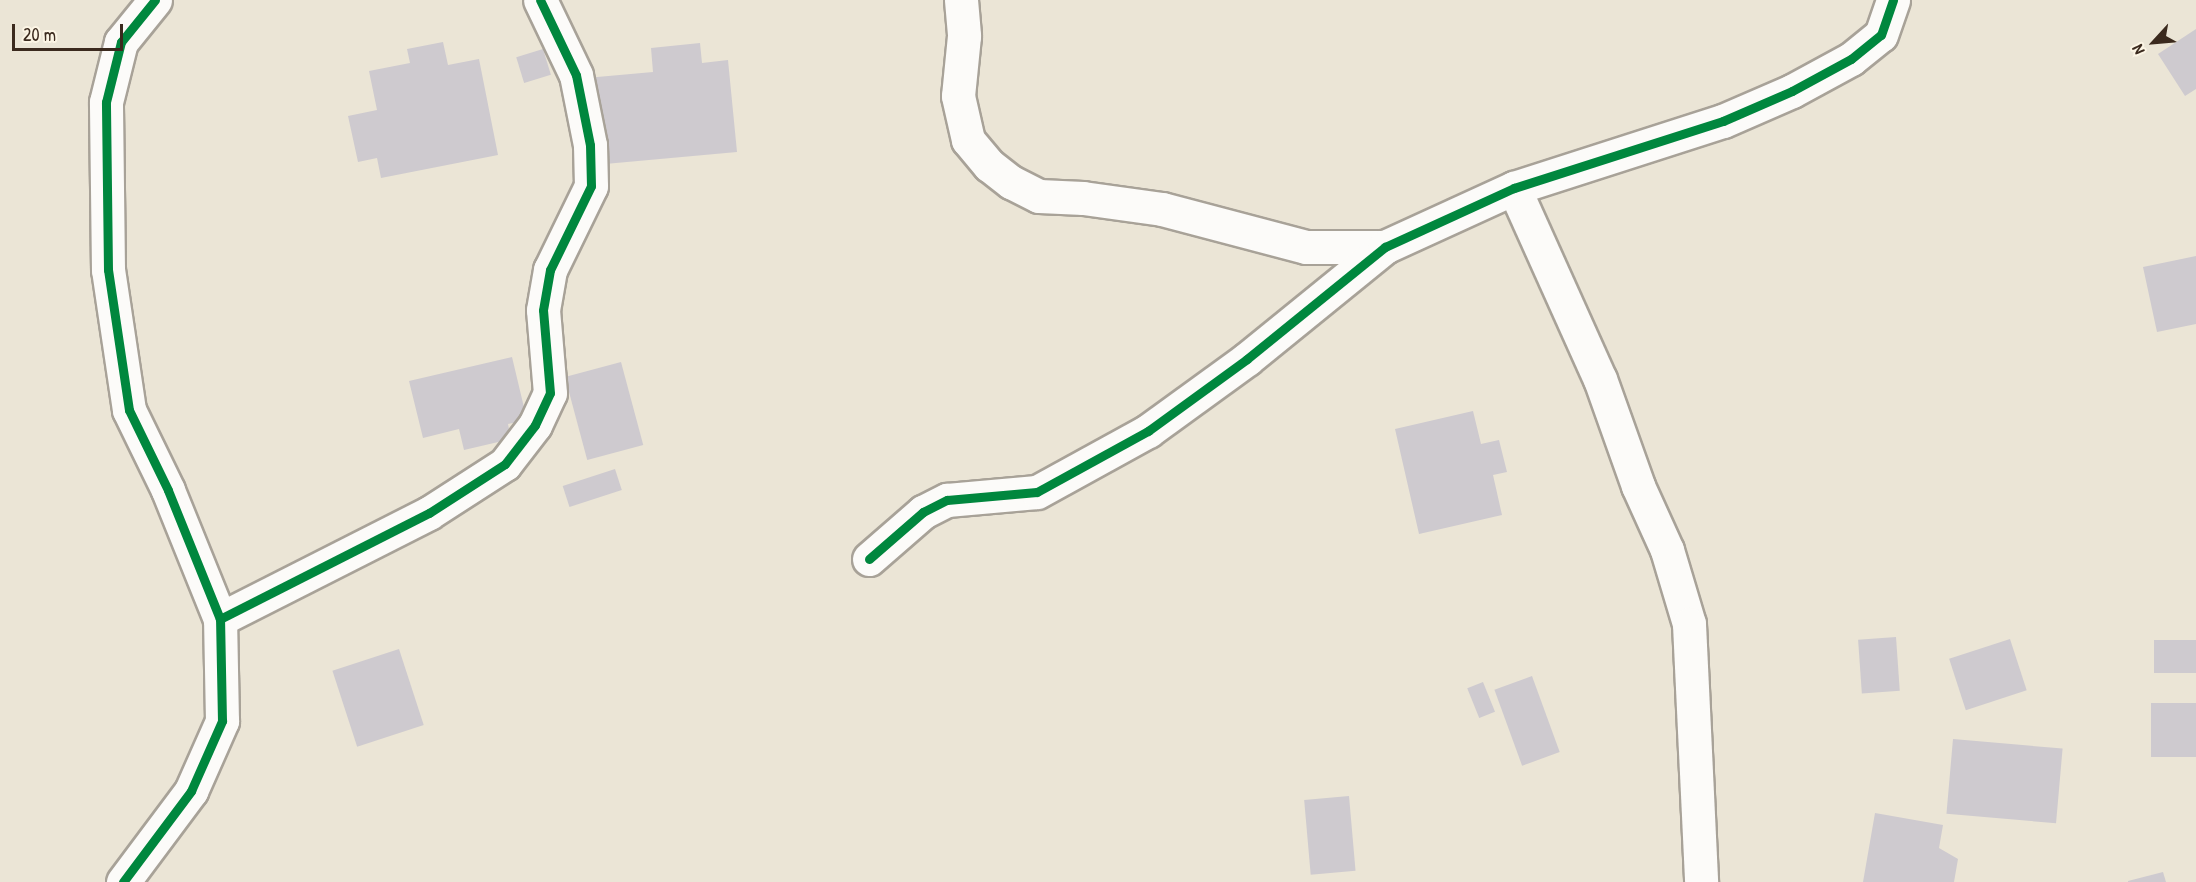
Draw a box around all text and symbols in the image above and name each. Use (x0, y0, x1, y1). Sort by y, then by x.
scale bar (15, 12, 126, 50)
north arrow (2124, 12, 2184, 72)
text: 20 m (23, 22, 56, 47)
text: N (2126, 41, 2150, 59)

